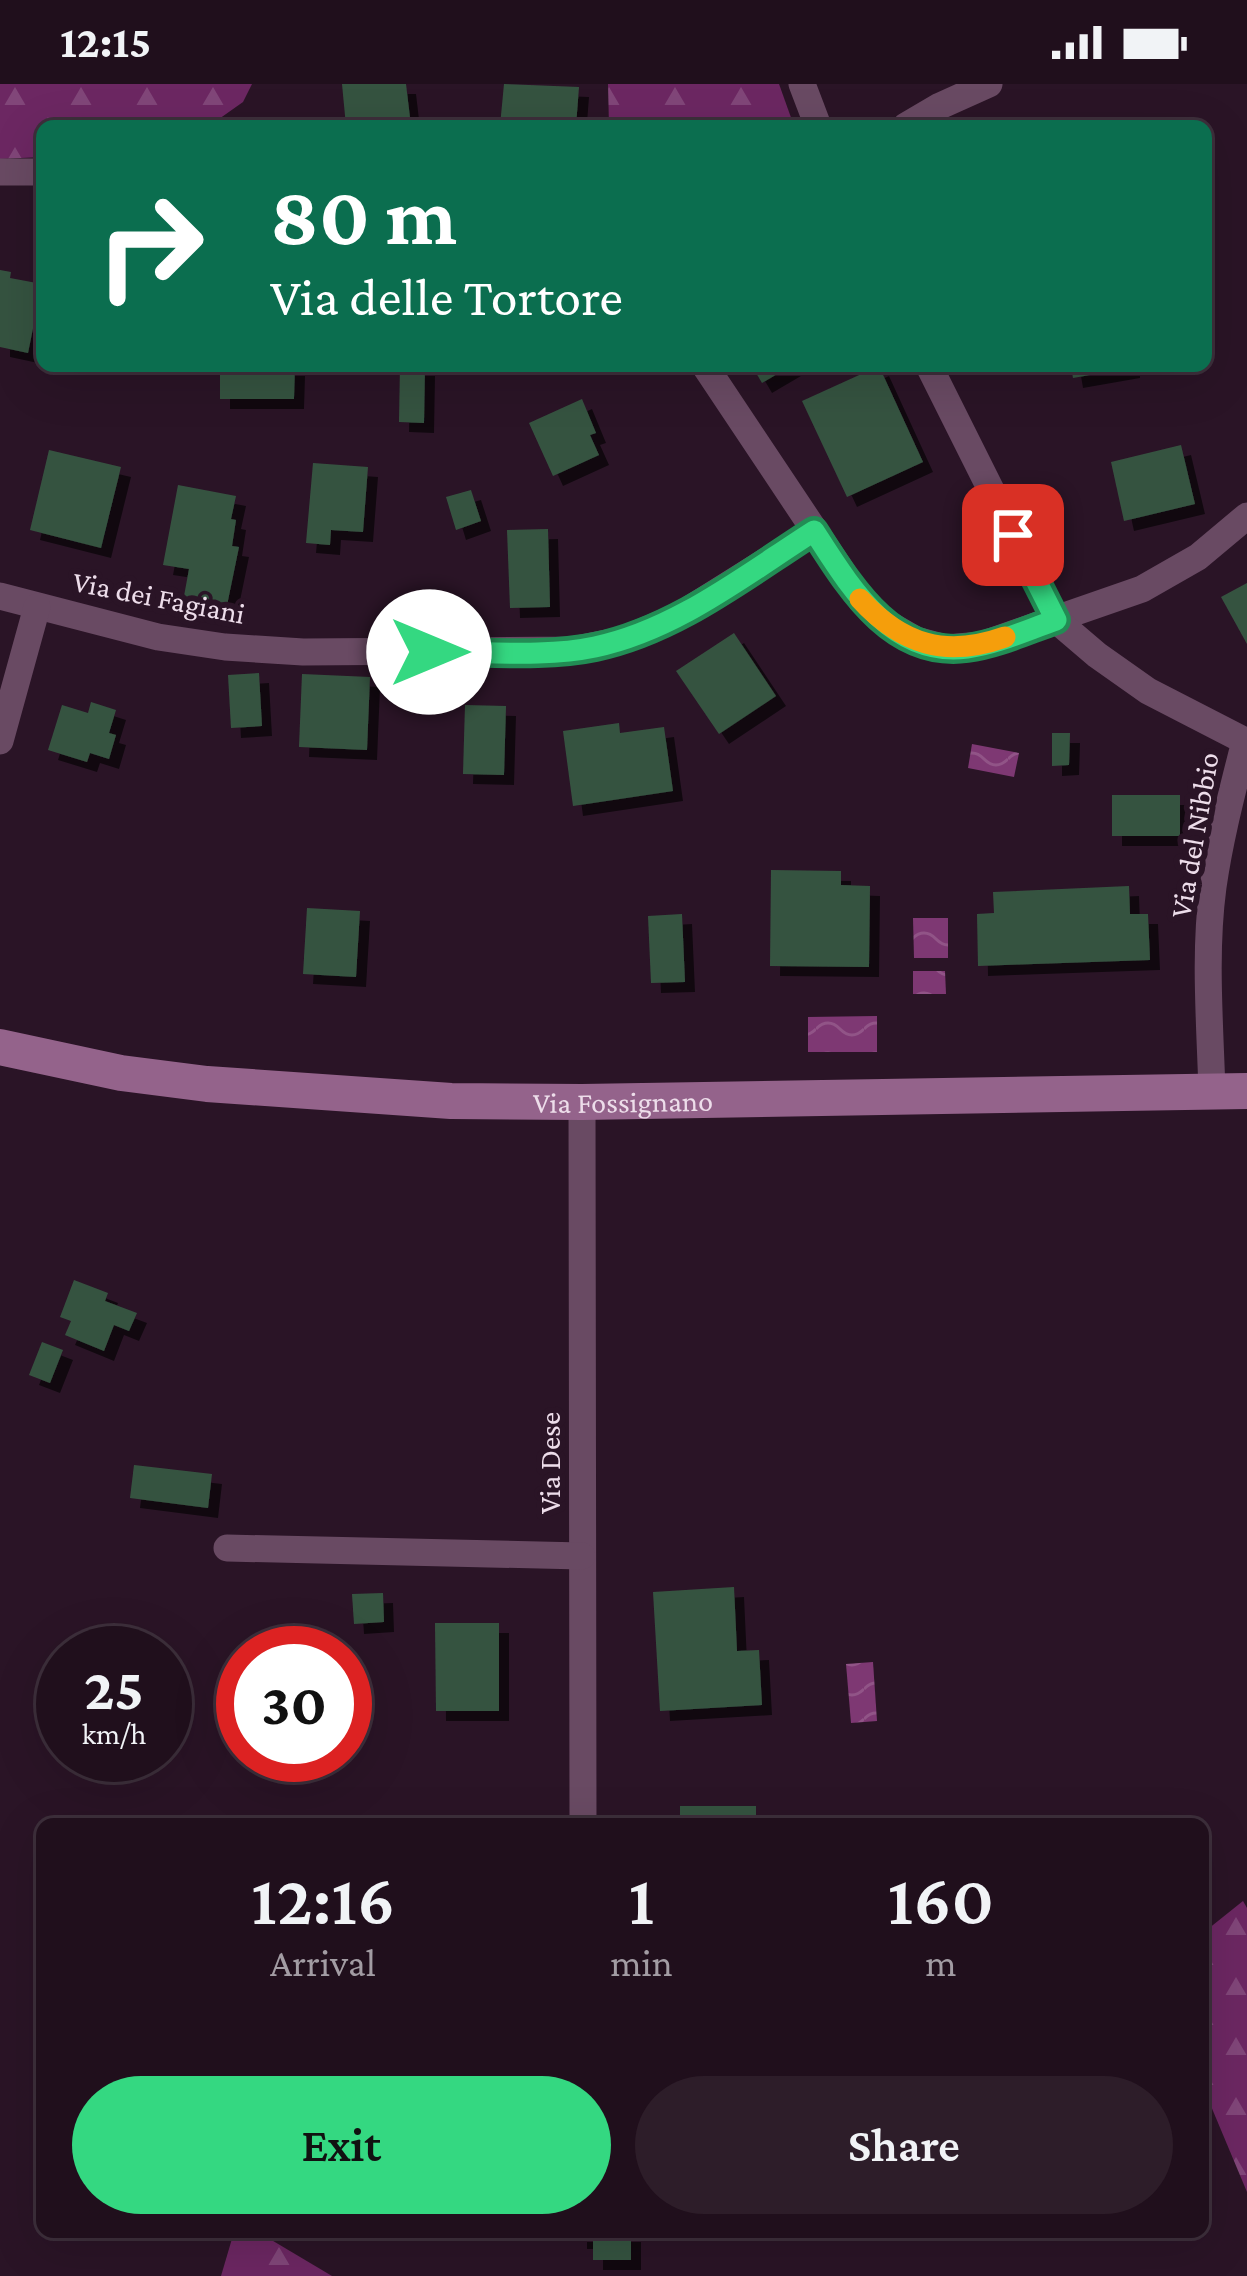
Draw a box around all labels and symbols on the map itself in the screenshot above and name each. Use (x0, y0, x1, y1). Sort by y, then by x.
pin (962, 484, 1064, 586)
street label: Via dei Fagiani (70, 564, 248, 631)
position arrow (366, 589, 492, 715)
street label: Via del Nibbio (1163, 750, 1225, 920)
street label: Via Fossignano (533, 1083, 713, 1119)
street label: Via Dese (533, 1412, 566, 1514)
speed limit sign: 30 (216, 1626, 372, 1782)

